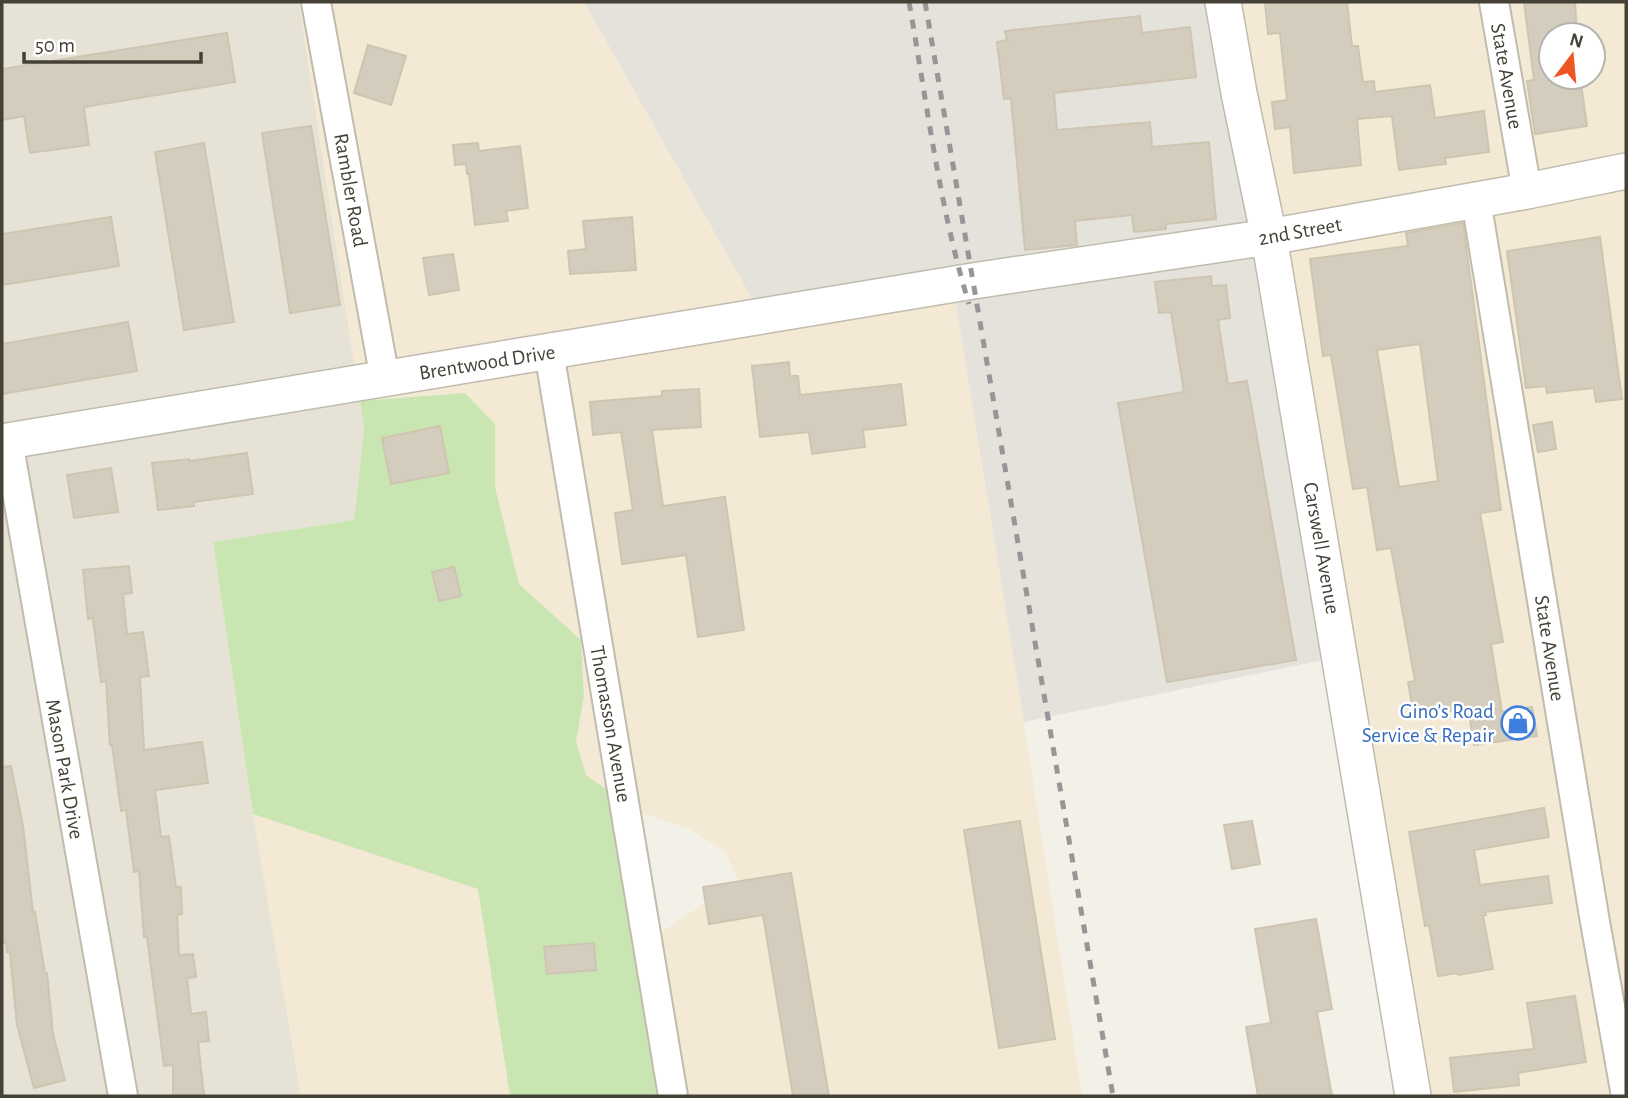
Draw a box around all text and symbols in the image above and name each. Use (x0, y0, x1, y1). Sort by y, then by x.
scale bar (24, 21, 201, 65)
north arrow (1537, 21, 1607, 91)
street label: State Avenue (1487, 22, 1526, 131)
text: N (1567, 30, 1585, 52)
text: 50 m (35, 35, 75, 56)
street label: Rambler Road (330, 132, 371, 249)
street label: 2nd Street (1257, 214, 1344, 249)
street label: Brentwood Drive (418, 341, 557, 384)
street label: Carswell Avenue (1300, 480, 1343, 616)
street label: State Avenue (1531, 594, 1568, 703)
street label: Thomasson Avenue (586, 644, 635, 804)
street label: Mason Park Drive (42, 698, 87, 841)
place label: Gino’s Road Service & Repair (1362, 701, 1494, 746)
shop icon: Gino’s Road Service & Repair (1499, 704, 1537, 742)

